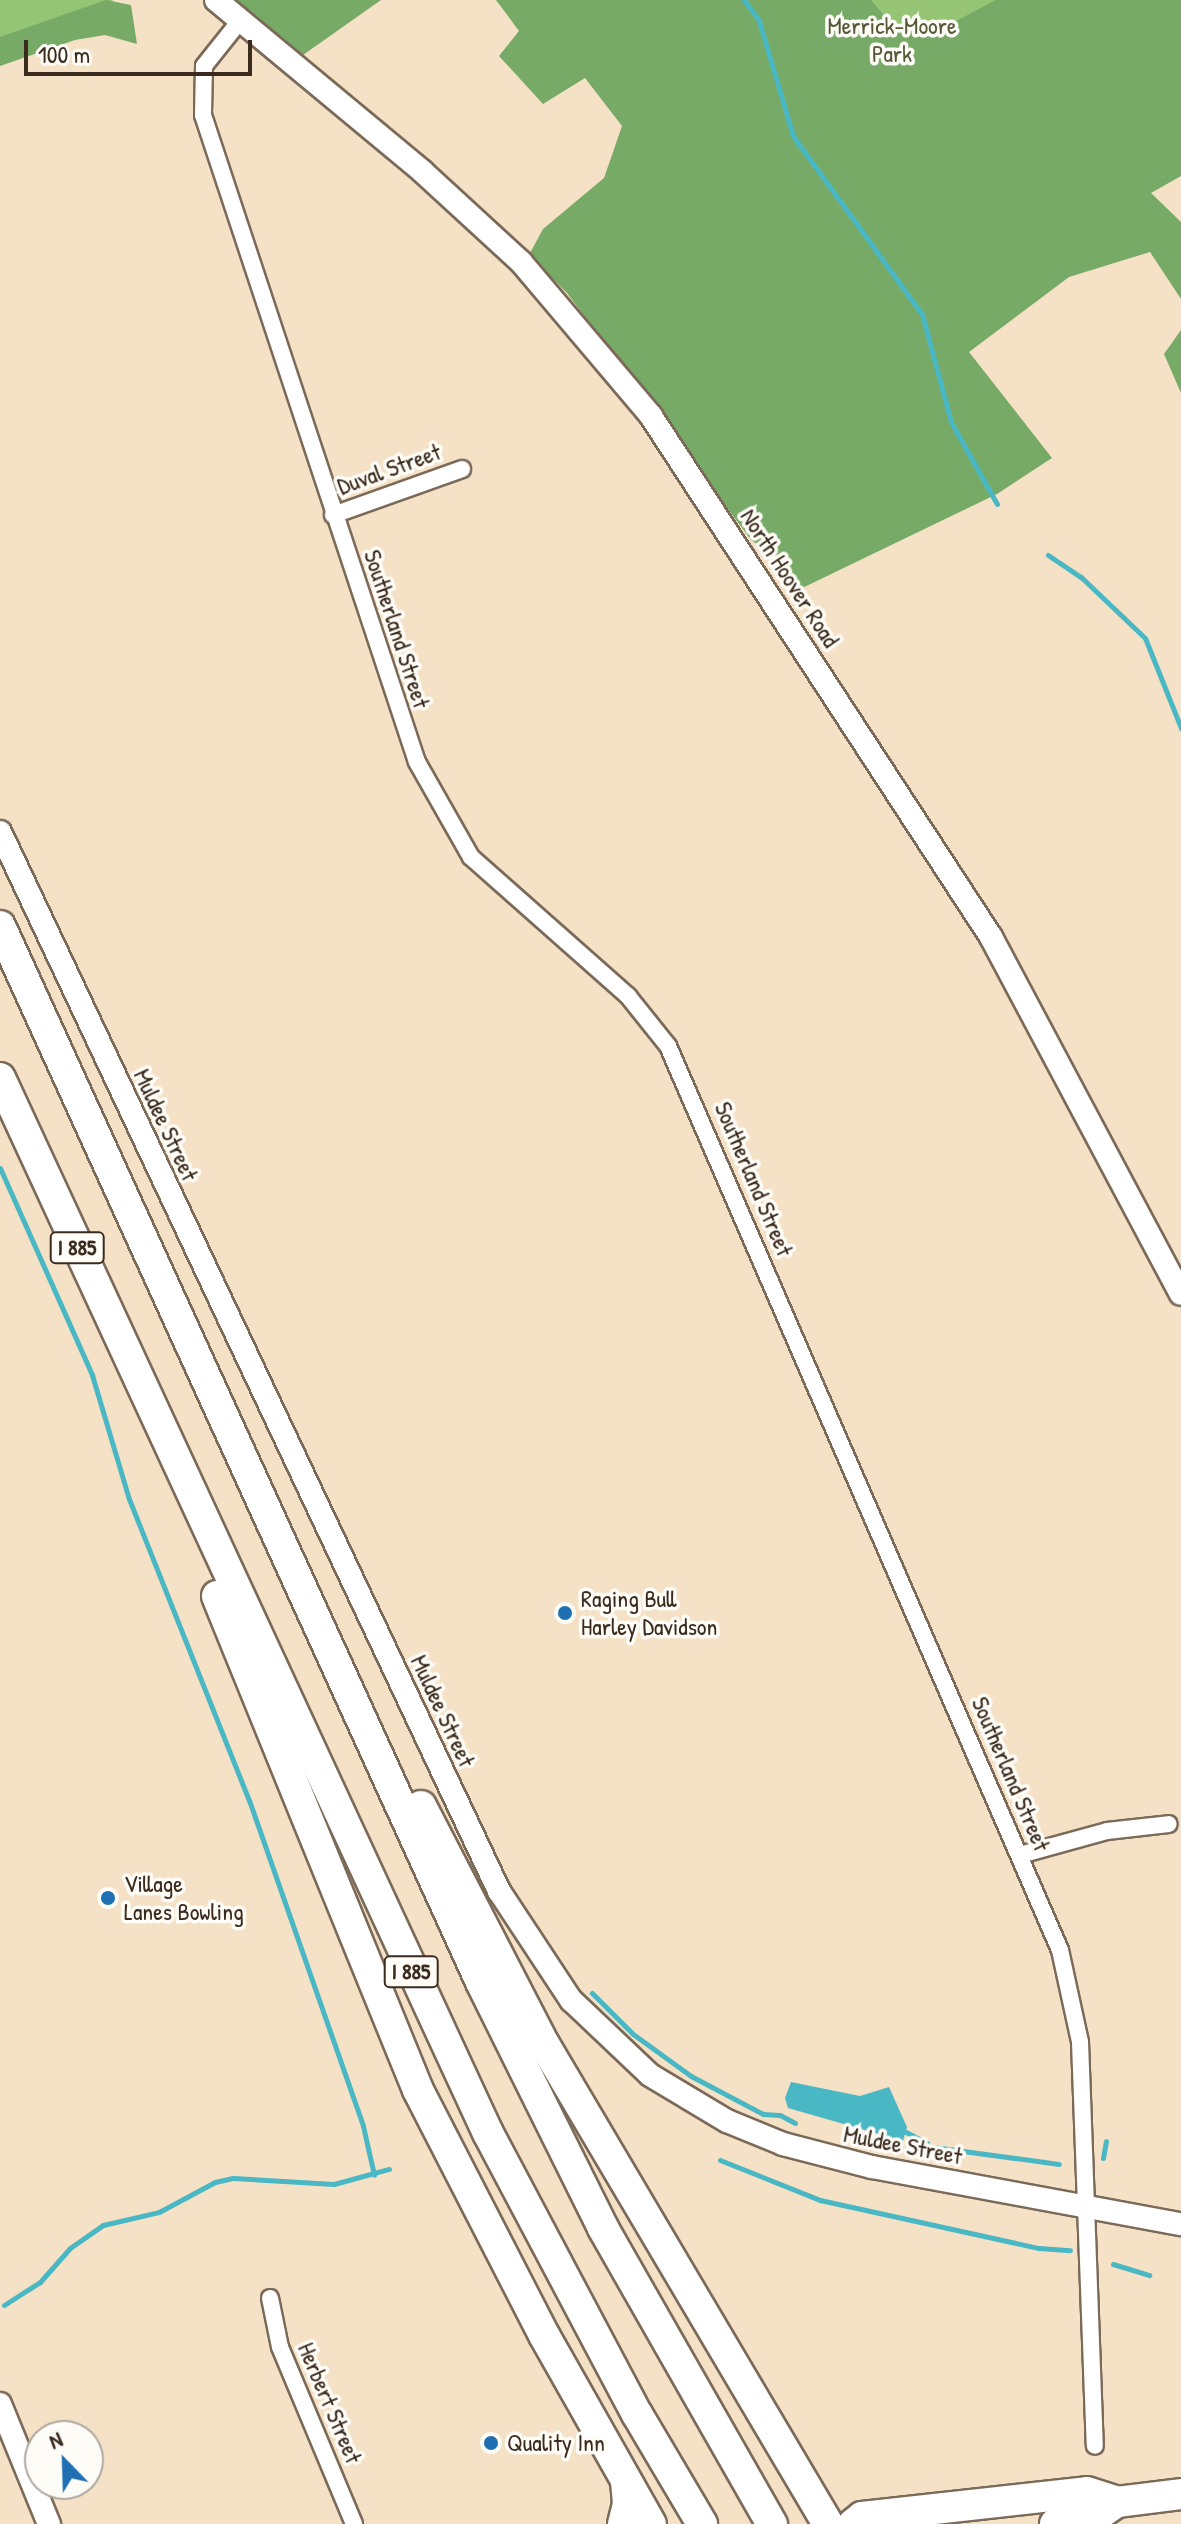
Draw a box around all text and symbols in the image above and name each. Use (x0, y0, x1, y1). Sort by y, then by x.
park label: Merrick-Moore Park (827, 12, 957, 68)
scale bar (28, 24, 256, 74)
text: 100 m (38, 38, 90, 70)
street label: Duval Street (333, 437, 445, 501)
street label: North Hoover Road (735, 503, 845, 653)
street label: Southerland Street (358, 546, 436, 712)
street label: Muldee Street (128, 1064, 204, 1186)
street label: Southerland Street (709, 1098, 799, 1260)
road number: I 885 (49, 1230, 105, 1266)
place label: Raging Bull Harley Davidson (581, 1585, 717, 1641)
marker: Raging Bull Harley Davidson (556, 1604, 574, 1622)
street label: Muldee Street (405, 1650, 481, 1772)
street label: Southerland Street (966, 1693, 1056, 1855)
place label: Village Lanes Bowling (124, 1870, 244, 1926)
marker: Village Lanes Bowling (99, 1889, 117, 1907)
road number: I 885 (383, 1954, 439, 1990)
street label: Muldee Street (841, 2119, 965, 2171)
street label: Herbert Street (292, 2338, 368, 2468)
north arrow (24, 2420, 104, 2500)
text: N (44, 2424, 67, 2456)
place label: Quality Inn (507, 2429, 605, 2457)
marker: Quality Inn (482, 2434, 500, 2452)

